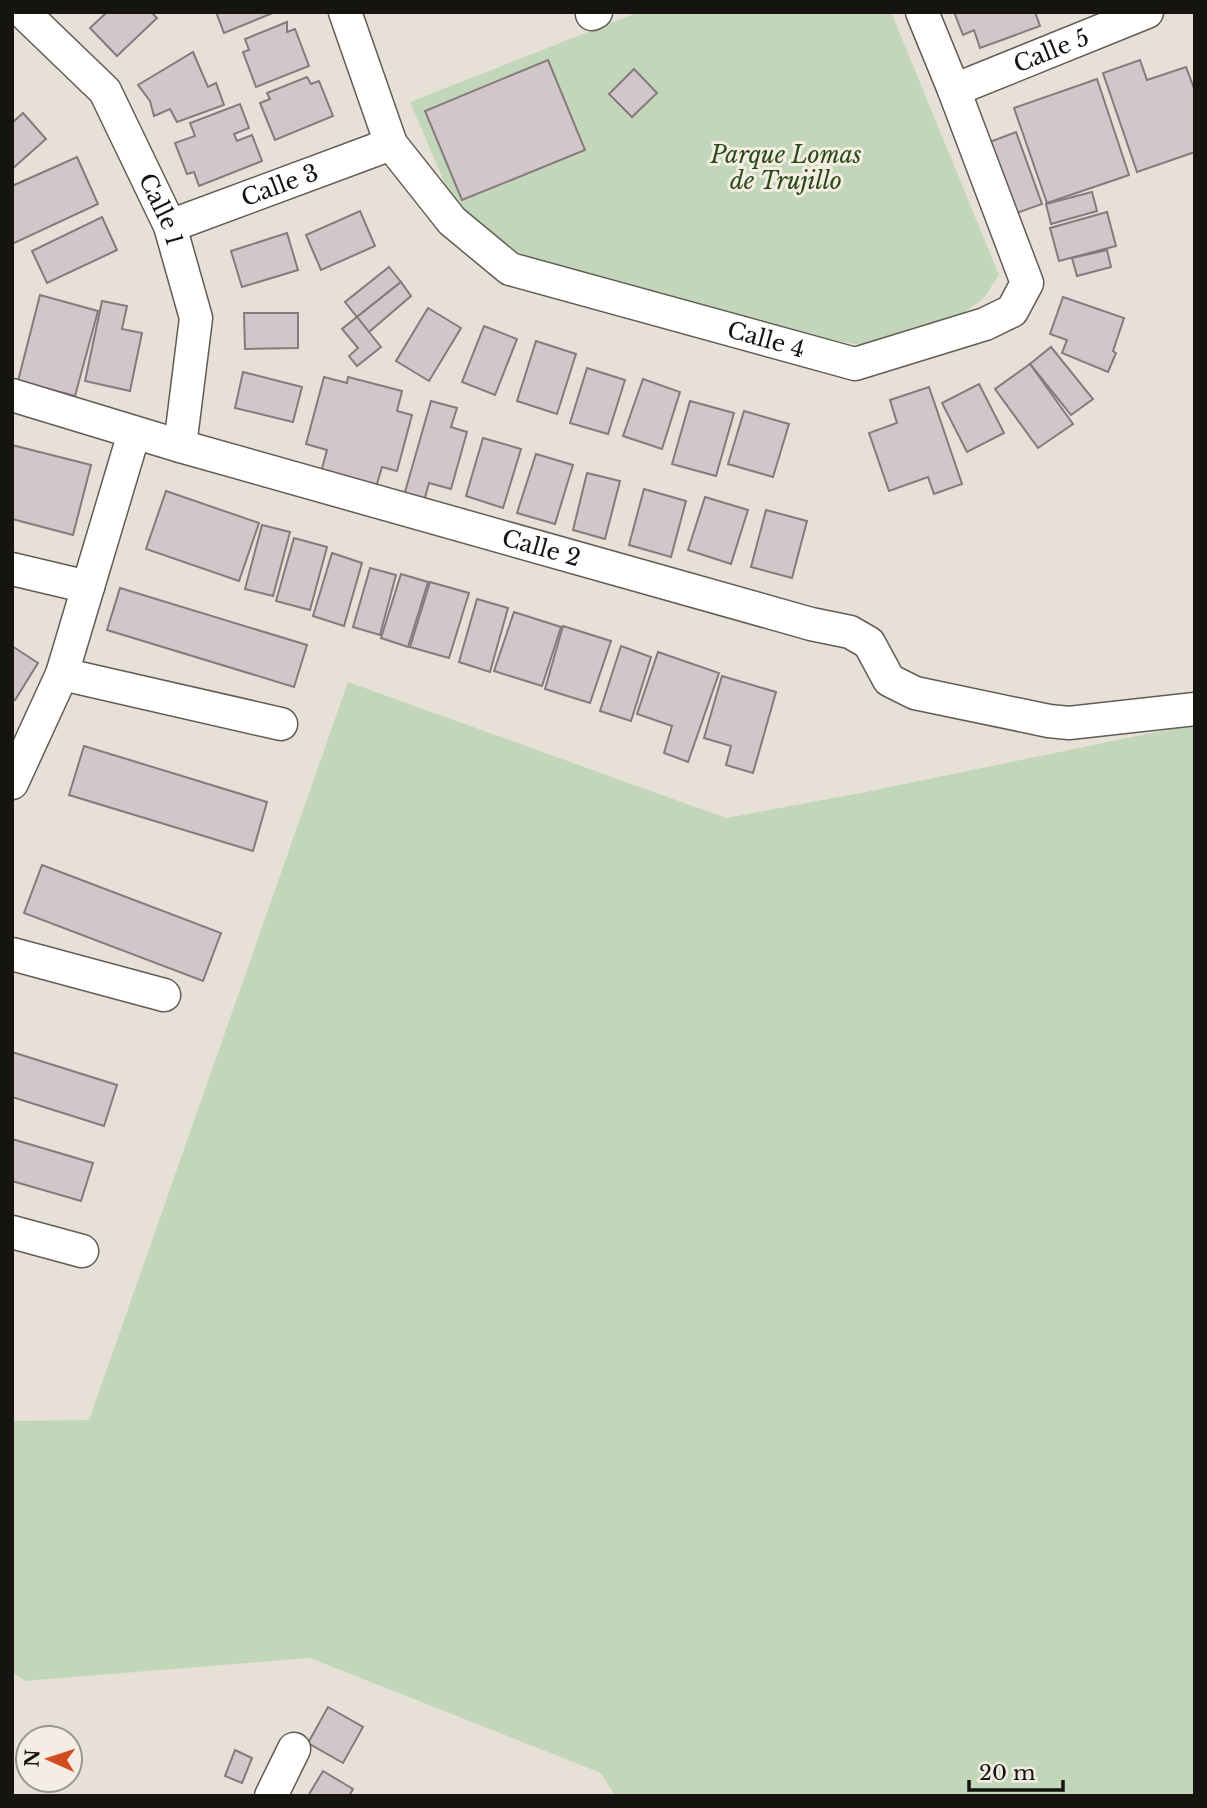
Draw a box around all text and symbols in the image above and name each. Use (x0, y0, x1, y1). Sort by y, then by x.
street label: Calle 5 (1009, 23, 1093, 78)
park label: Parque Lomas de Trujillo (709, 141, 862, 195)
street label: Calle 3 (237, 158, 322, 212)
street label: Calle 1 (133, 169, 189, 248)
street label: Calle 4 (724, 315, 808, 364)
street label: Calle 2 (499, 524, 584, 572)
north arrow (14, 1724, 84, 1794)
text: N (21, 1748, 44, 1768)
scale bar (969, 1748, 1064, 1792)
text: 20 m (979, 1760, 1036, 1786)

